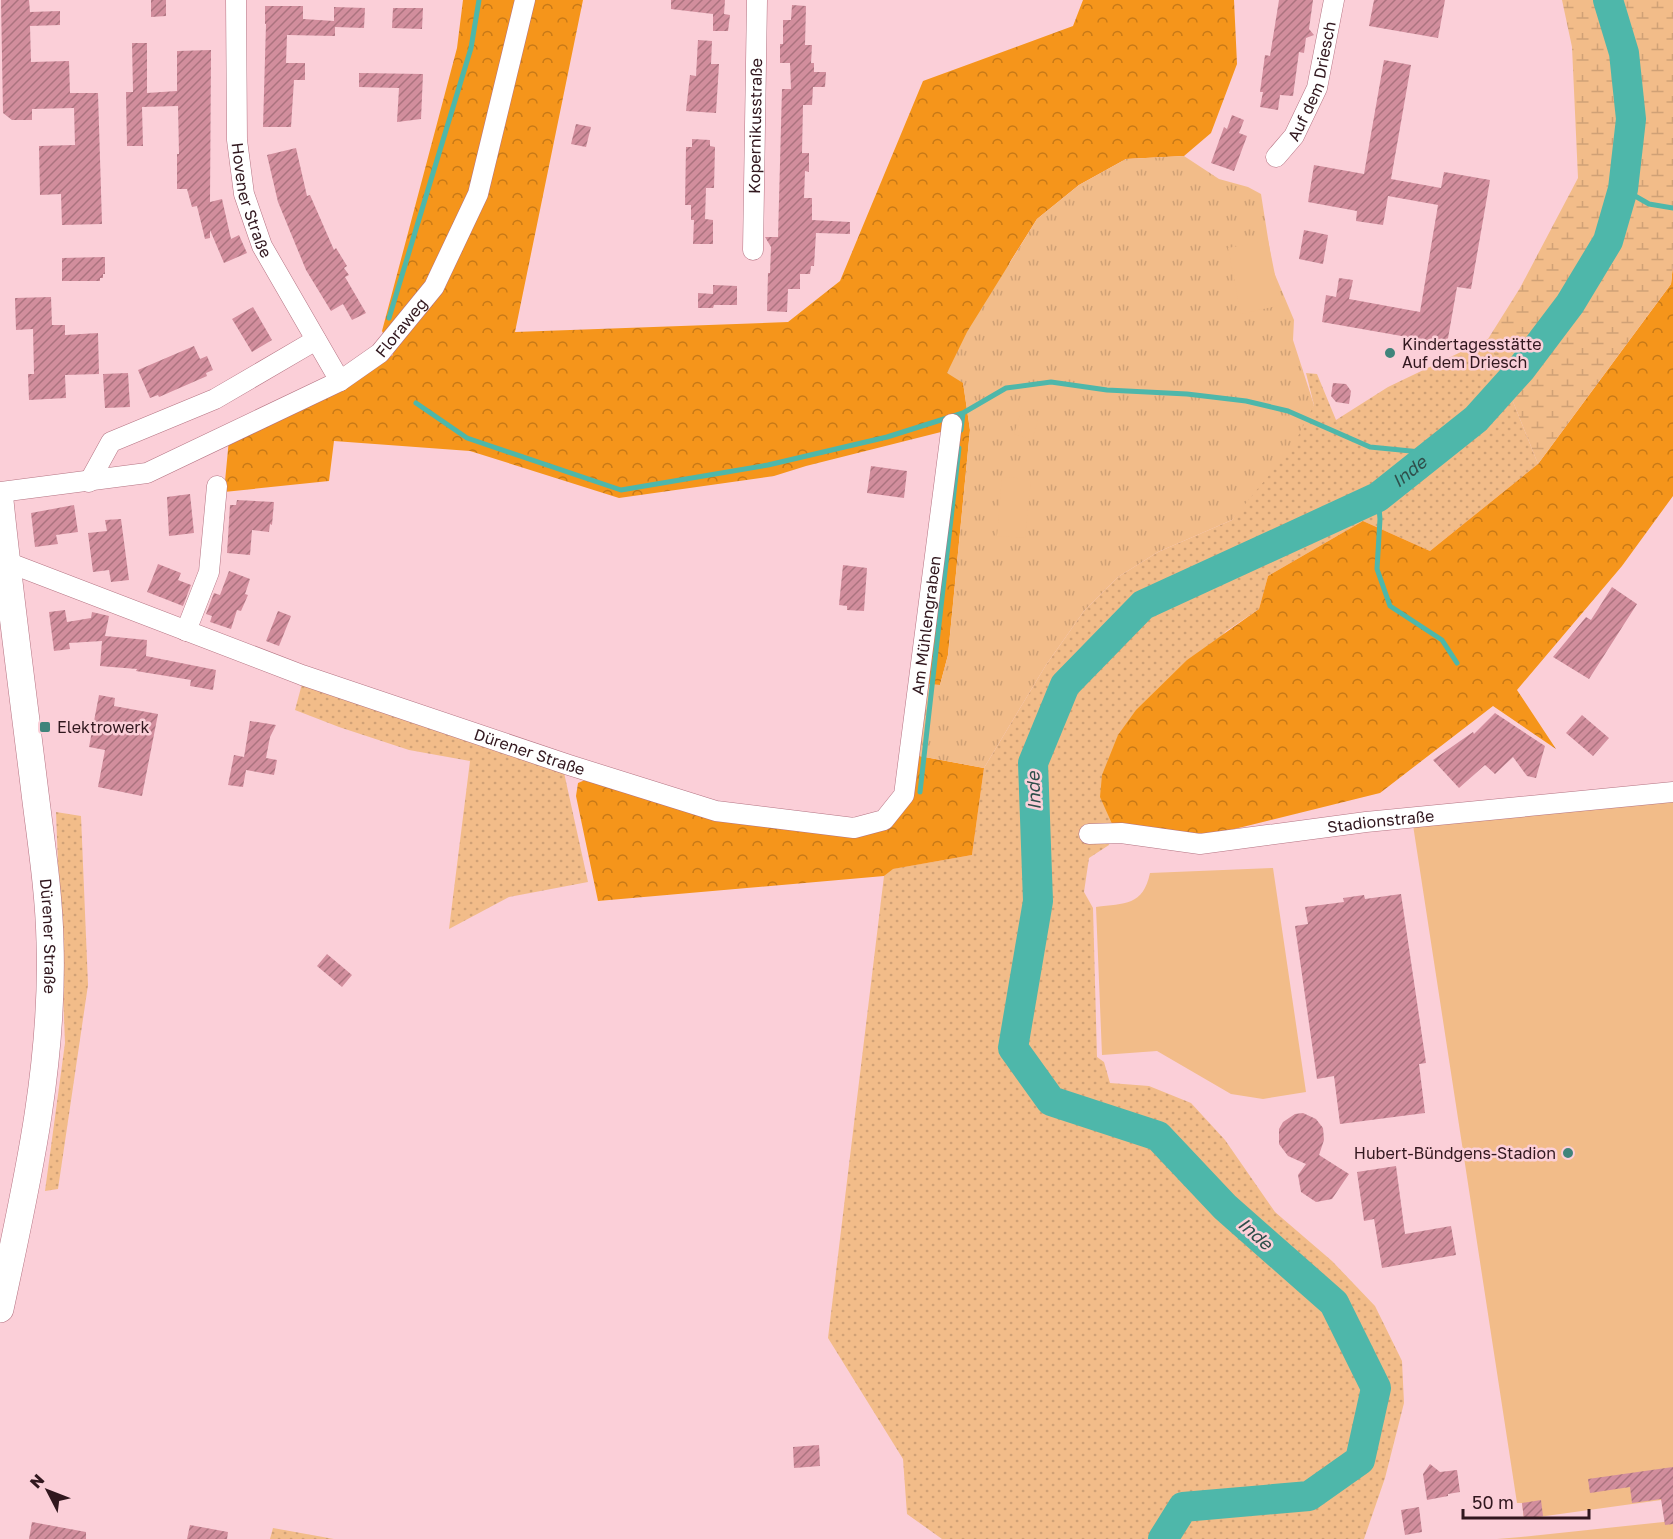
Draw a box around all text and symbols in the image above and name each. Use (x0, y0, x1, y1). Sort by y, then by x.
street label: Auf dem Driesch (1283, 20, 1340, 144)
street label: Kopernikusstraße (744, 58, 766, 194)
street label: Hovener Straße (227, 141, 277, 261)
street label: Floraweg (371, 294, 431, 361)
place label: Kindertagesstätte Auf dem Driesch (1402, 334, 1542, 372)
marker: Kindertagesstätte Auf dem Driesch (1383, 346, 1397, 360)
water label: Inde (1387, 450, 1432, 492)
street label: Am Mühlengraben (907, 554, 945, 696)
place label: Elektrowerk (57, 717, 150, 737)
marker: Elektrowerk (38, 720, 52, 734)
street label: Dürener Straße (472, 724, 587, 779)
water label: Inde (1021, 770, 1045, 811)
street label: Stadionstraße (1326, 805, 1435, 837)
street label: Dürener Straße (36, 877, 60, 994)
place label: Hubert-Bündgens-Stadion (1354, 1143, 1556, 1163)
marker: Hubert-Bündgens-Stadion (1561, 1146, 1575, 1160)
water label: Inde (1234, 1212, 1278, 1255)
north arrow (18, 1461, 78, 1521)
text: N (25, 1470, 48, 1492)
scale bar (1463, 1482, 1589, 1520)
text: 50 m (1472, 1491, 1514, 1513)

